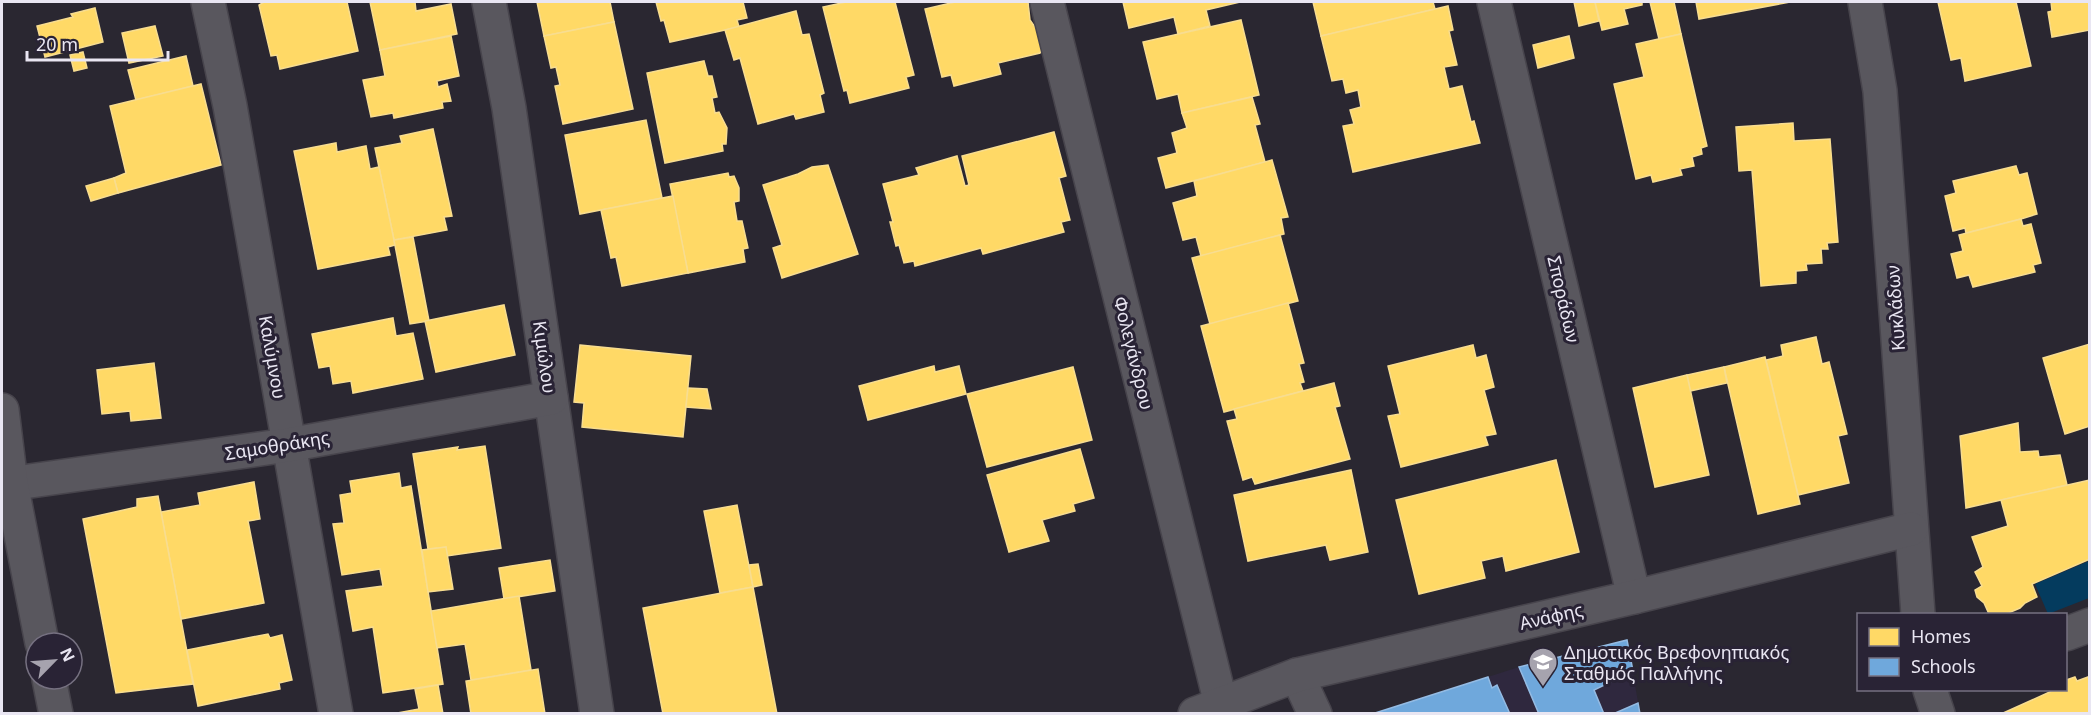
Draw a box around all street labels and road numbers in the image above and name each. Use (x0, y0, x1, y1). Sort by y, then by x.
street label: Σποράδων (1542, 253, 1586, 345)
street label: Κυκλάδων (1880, 264, 1910, 352)
street label: Φολεγάνδρου (1108, 294, 1160, 412)
street label: Καλύμνου (254, 313, 292, 401)
street label: Κιμώλου (528, 319, 562, 395)
street label: Σαμοθράκης (223, 425, 331, 465)
street label: Ανάφης (1517, 597, 1585, 635)

